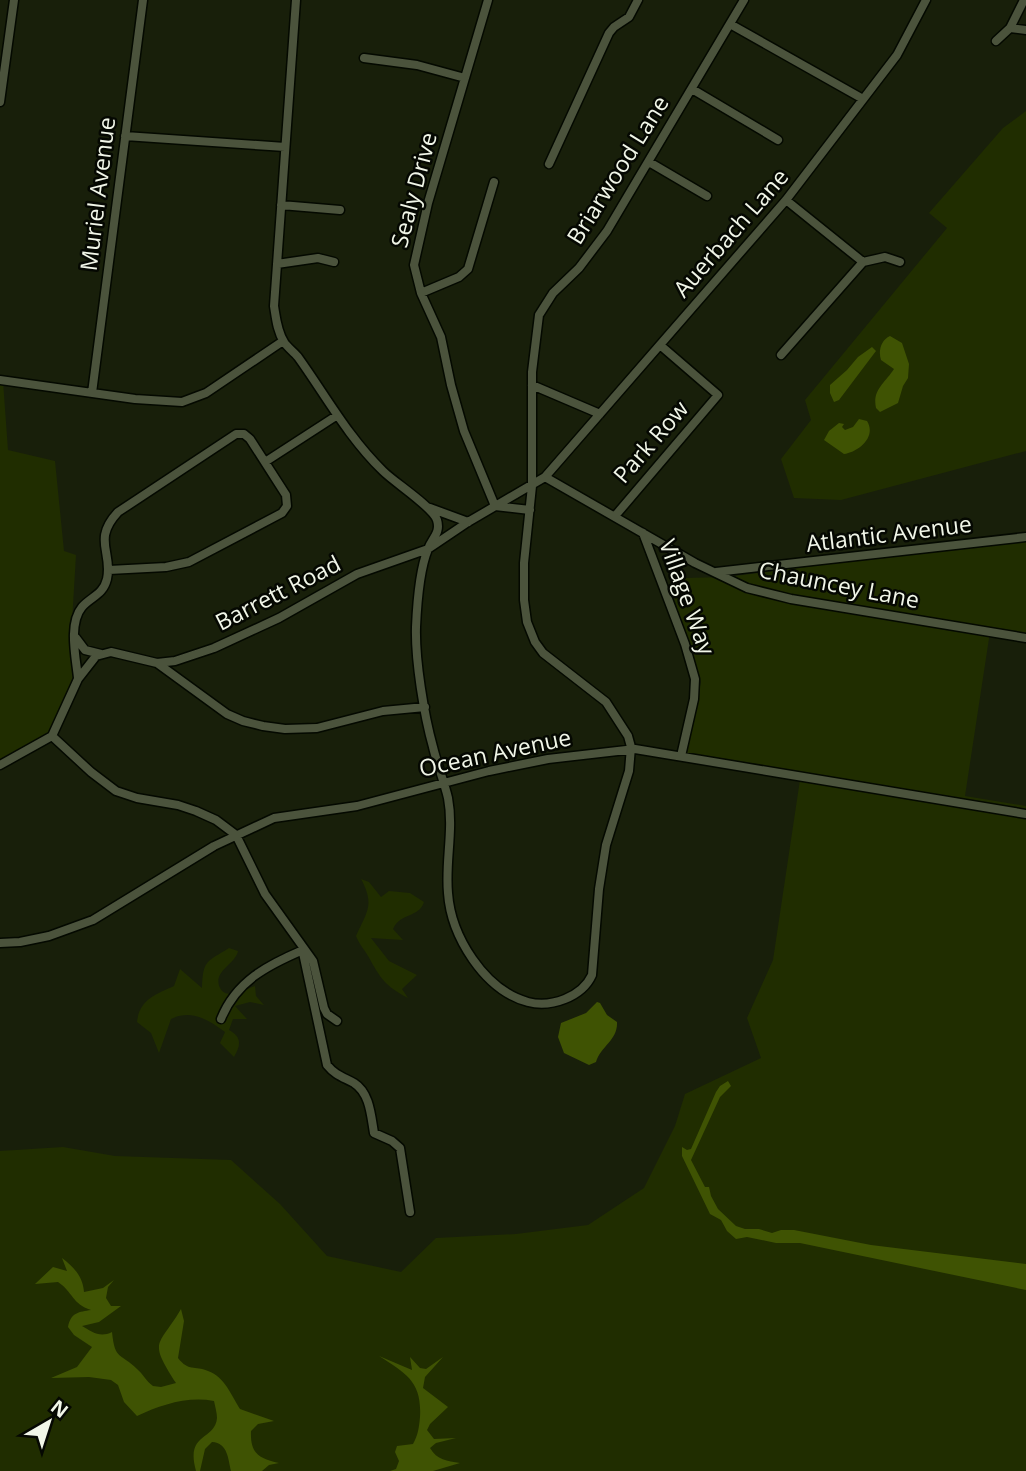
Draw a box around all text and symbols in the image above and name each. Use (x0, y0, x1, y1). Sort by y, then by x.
street label: Briarwood Lane (559, 89, 676, 250)
street label: Muriel Avenue (72, 115, 122, 273)
street label: Sealy Drive (382, 129, 444, 251)
street label: Auerbach Lane (665, 161, 795, 303)
street label: Park Row (605, 393, 695, 490)
street label: Atlantic Avenue (804, 507, 973, 559)
street label: Village Way (652, 534, 724, 659)
street label: Barrett Road (209, 547, 346, 637)
street label: Chauncey Lane (756, 553, 922, 615)
street label: Ocean Avenue (416, 720, 574, 784)
north arrow (14, 1387, 84, 1457)
text: N (46, 1394, 74, 1424)

